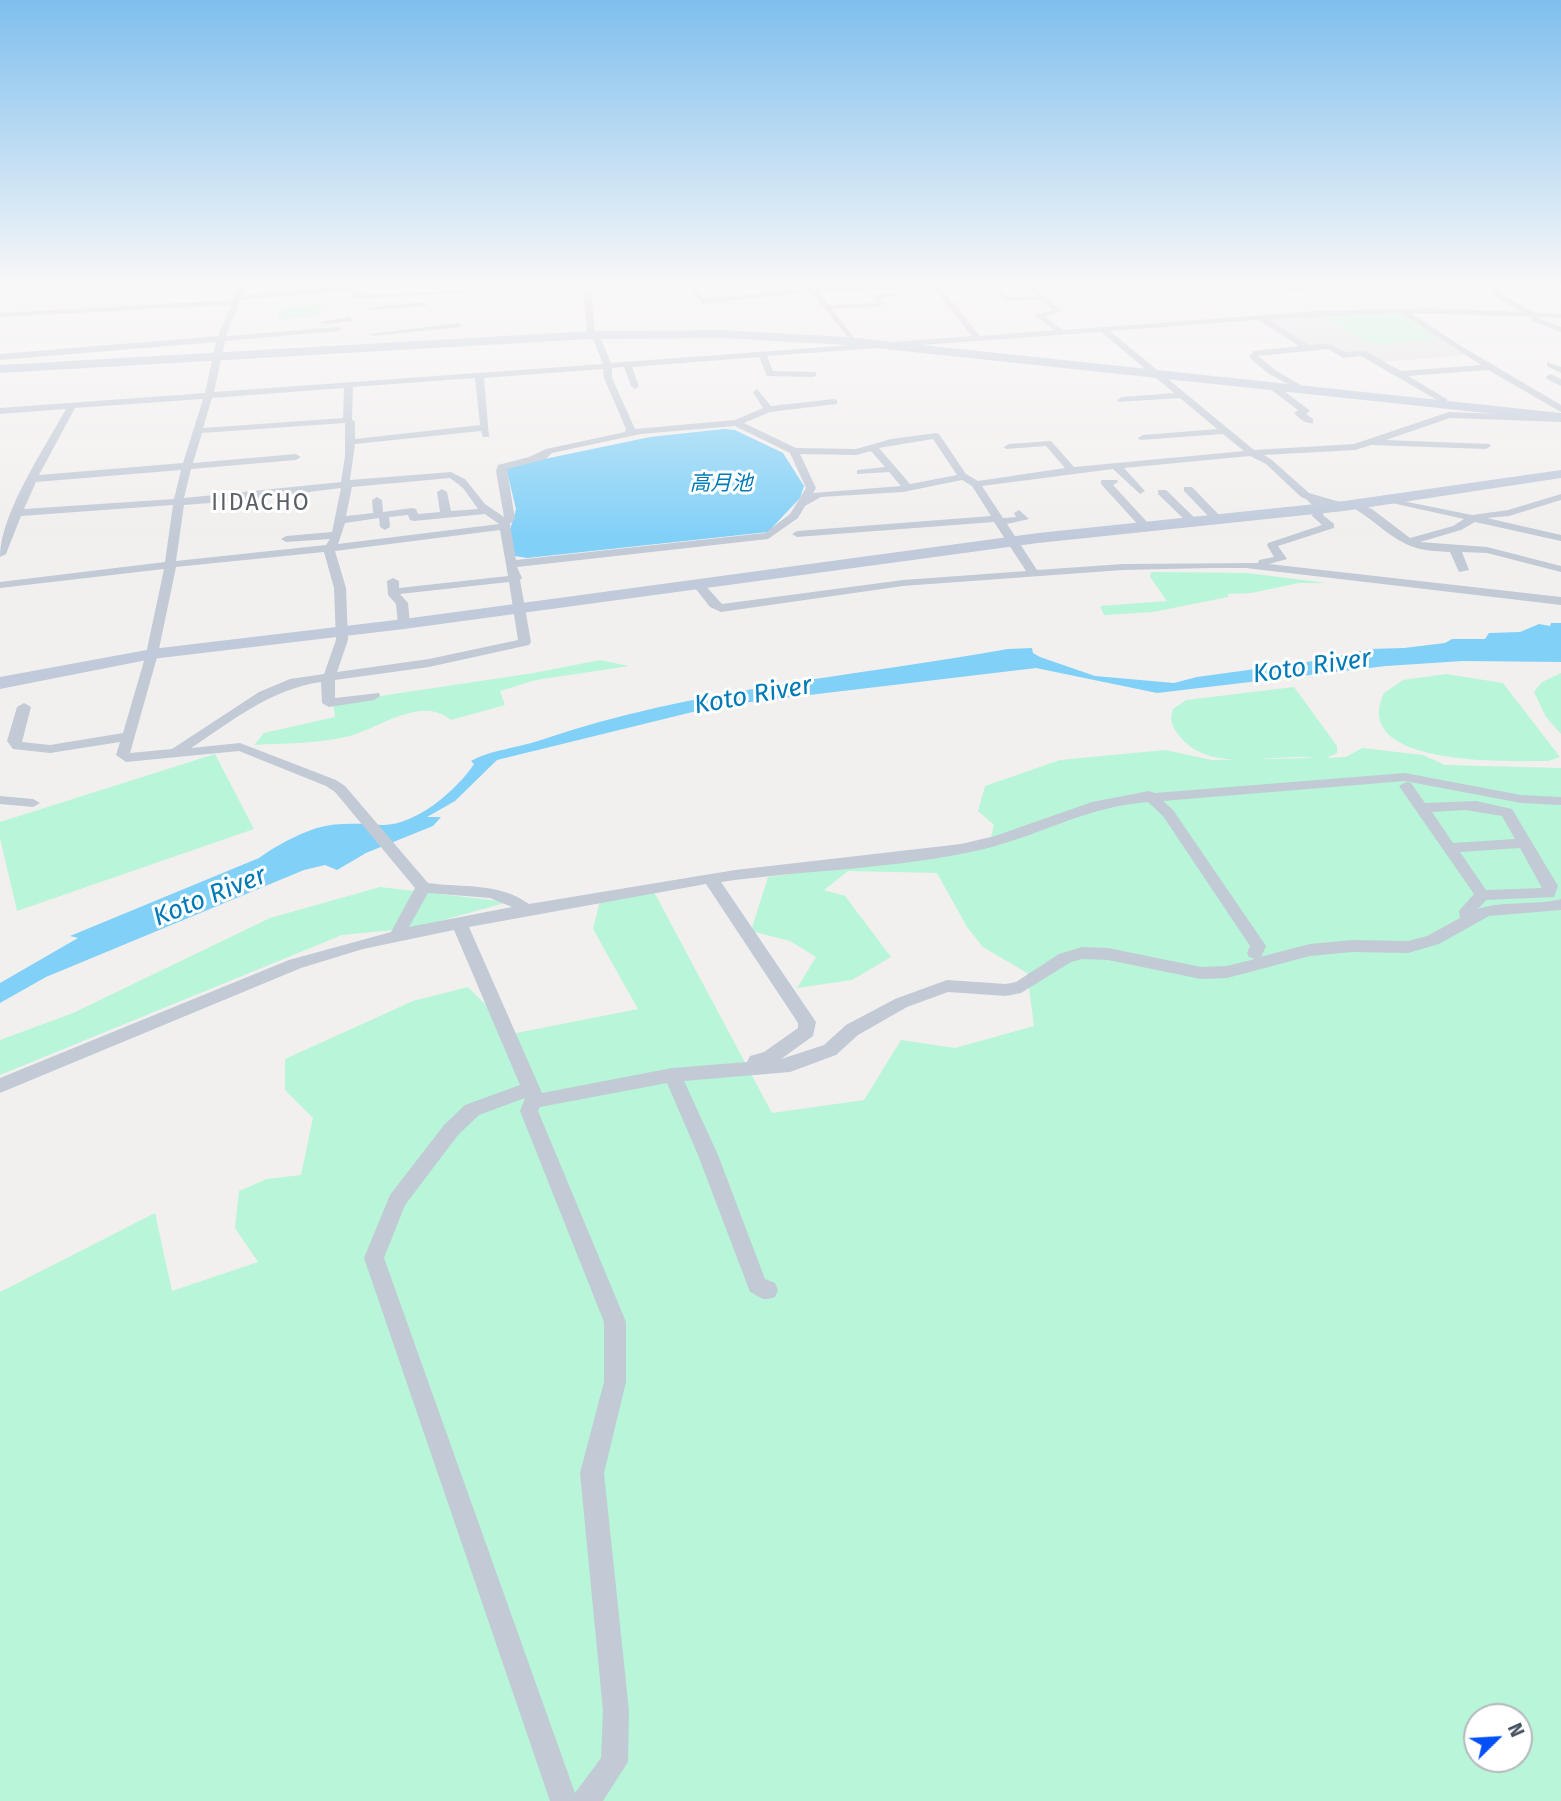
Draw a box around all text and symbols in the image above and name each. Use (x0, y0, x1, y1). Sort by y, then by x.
water label: 高月池 (690, 471, 752, 497)
district label: IIDACHO (212, 490, 310, 518)
water label: Koto River (1251, 643, 1373, 691)
water label: Koto River (692, 670, 814, 722)
water label: Koto River (149, 860, 271, 934)
north arrow (1463, 1703, 1533, 1773)
text: N (1503, 1720, 1529, 1740)

